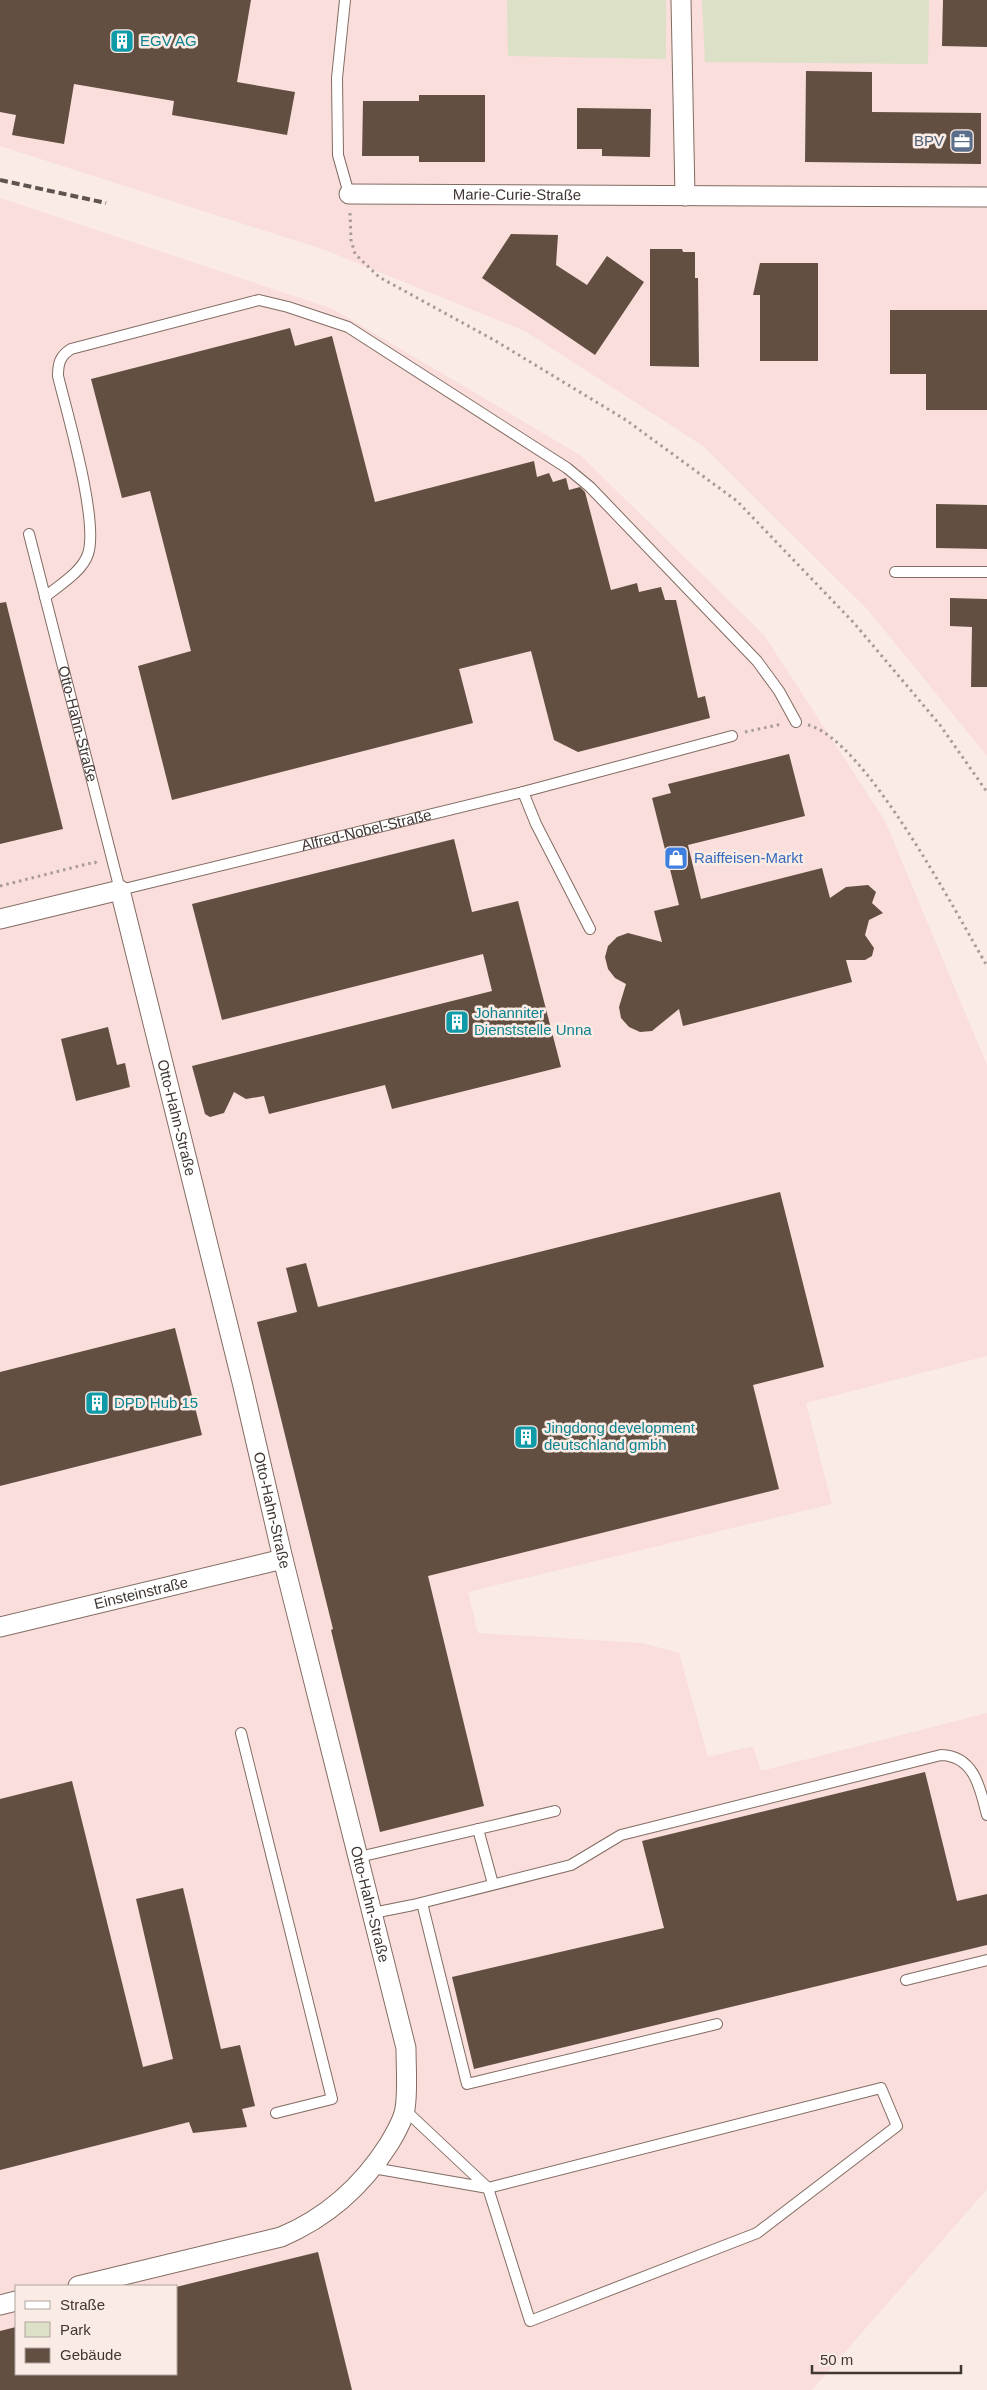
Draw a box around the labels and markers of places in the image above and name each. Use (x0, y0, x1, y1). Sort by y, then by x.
building icon: EGV AG (109, 28, 135, 54)
place label: EGV AG (140, 32, 197, 49)
office icon: BPV (949, 128, 975, 154)
place label: BPV (914, 132, 944, 149)
shop icon: Raiffeisen-Markt (663, 845, 689, 871)
place label: Raiffeisen-Markt (694, 849, 804, 866)
place label: Johanniter Dienststelle Unna (474, 1004, 592, 1038)
building icon: Johanniter Dienststelle Unna (444, 1009, 470, 1035)
building icon: DPD Hub 15 (84, 1390, 110, 1416)
place label: DPD Hub 15 (114, 1394, 198, 1411)
place label: Jingdong development deutschland gmbh (544, 1419, 696, 1453)
building icon: Jingdong development deutschland gmbh (513, 1424, 539, 1450)

